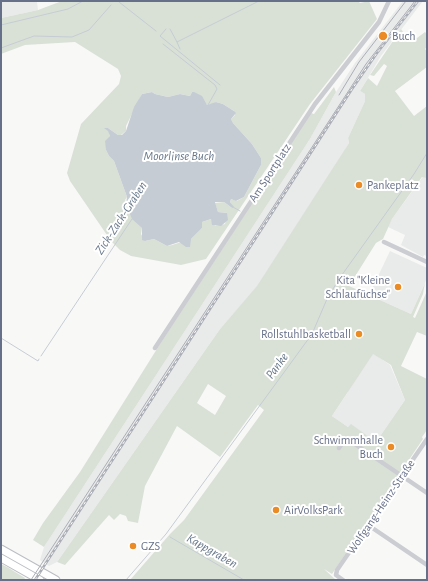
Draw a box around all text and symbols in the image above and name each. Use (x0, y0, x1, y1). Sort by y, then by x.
place label: Buch (392, 29, 415, 43)
marker: Buch (377, 30, 389, 42)
street label: Am Sportplatz (246, 141, 294, 205)
water label: Moorlinse Buch (144, 148, 214, 164)
place label: Pankeplatz (367, 178, 419, 192)
water label: Zick-Zack-Graben (92, 179, 150, 257)
marker: Pankeplatz (354, 180, 364, 190)
place label: Kita "Kleine Schlaufüchse" (326, 273, 390, 301)
marker: Kita "Kleine Schlaufüchse" (393, 282, 403, 292)
place label: Rollstuhlbasketball (261, 327, 351, 341)
marker: Rollstuhlbasketball (354, 329, 364, 339)
water label: Panke (262, 350, 292, 382)
place label: Schwimmhalle Buch (314, 433, 383, 461)
marker: Schwimmhalle Buch (386, 442, 396, 452)
street label: Wolfgang-Heinz-Straße (344, 457, 418, 557)
place label: AirVolksPark (284, 503, 343, 517)
marker: AirVolksPark (271, 505, 281, 515)
water label: Kappgraben (184, 530, 240, 572)
place label: GZS (141, 539, 160, 553)
marker: GZS (128, 541, 138, 551)

